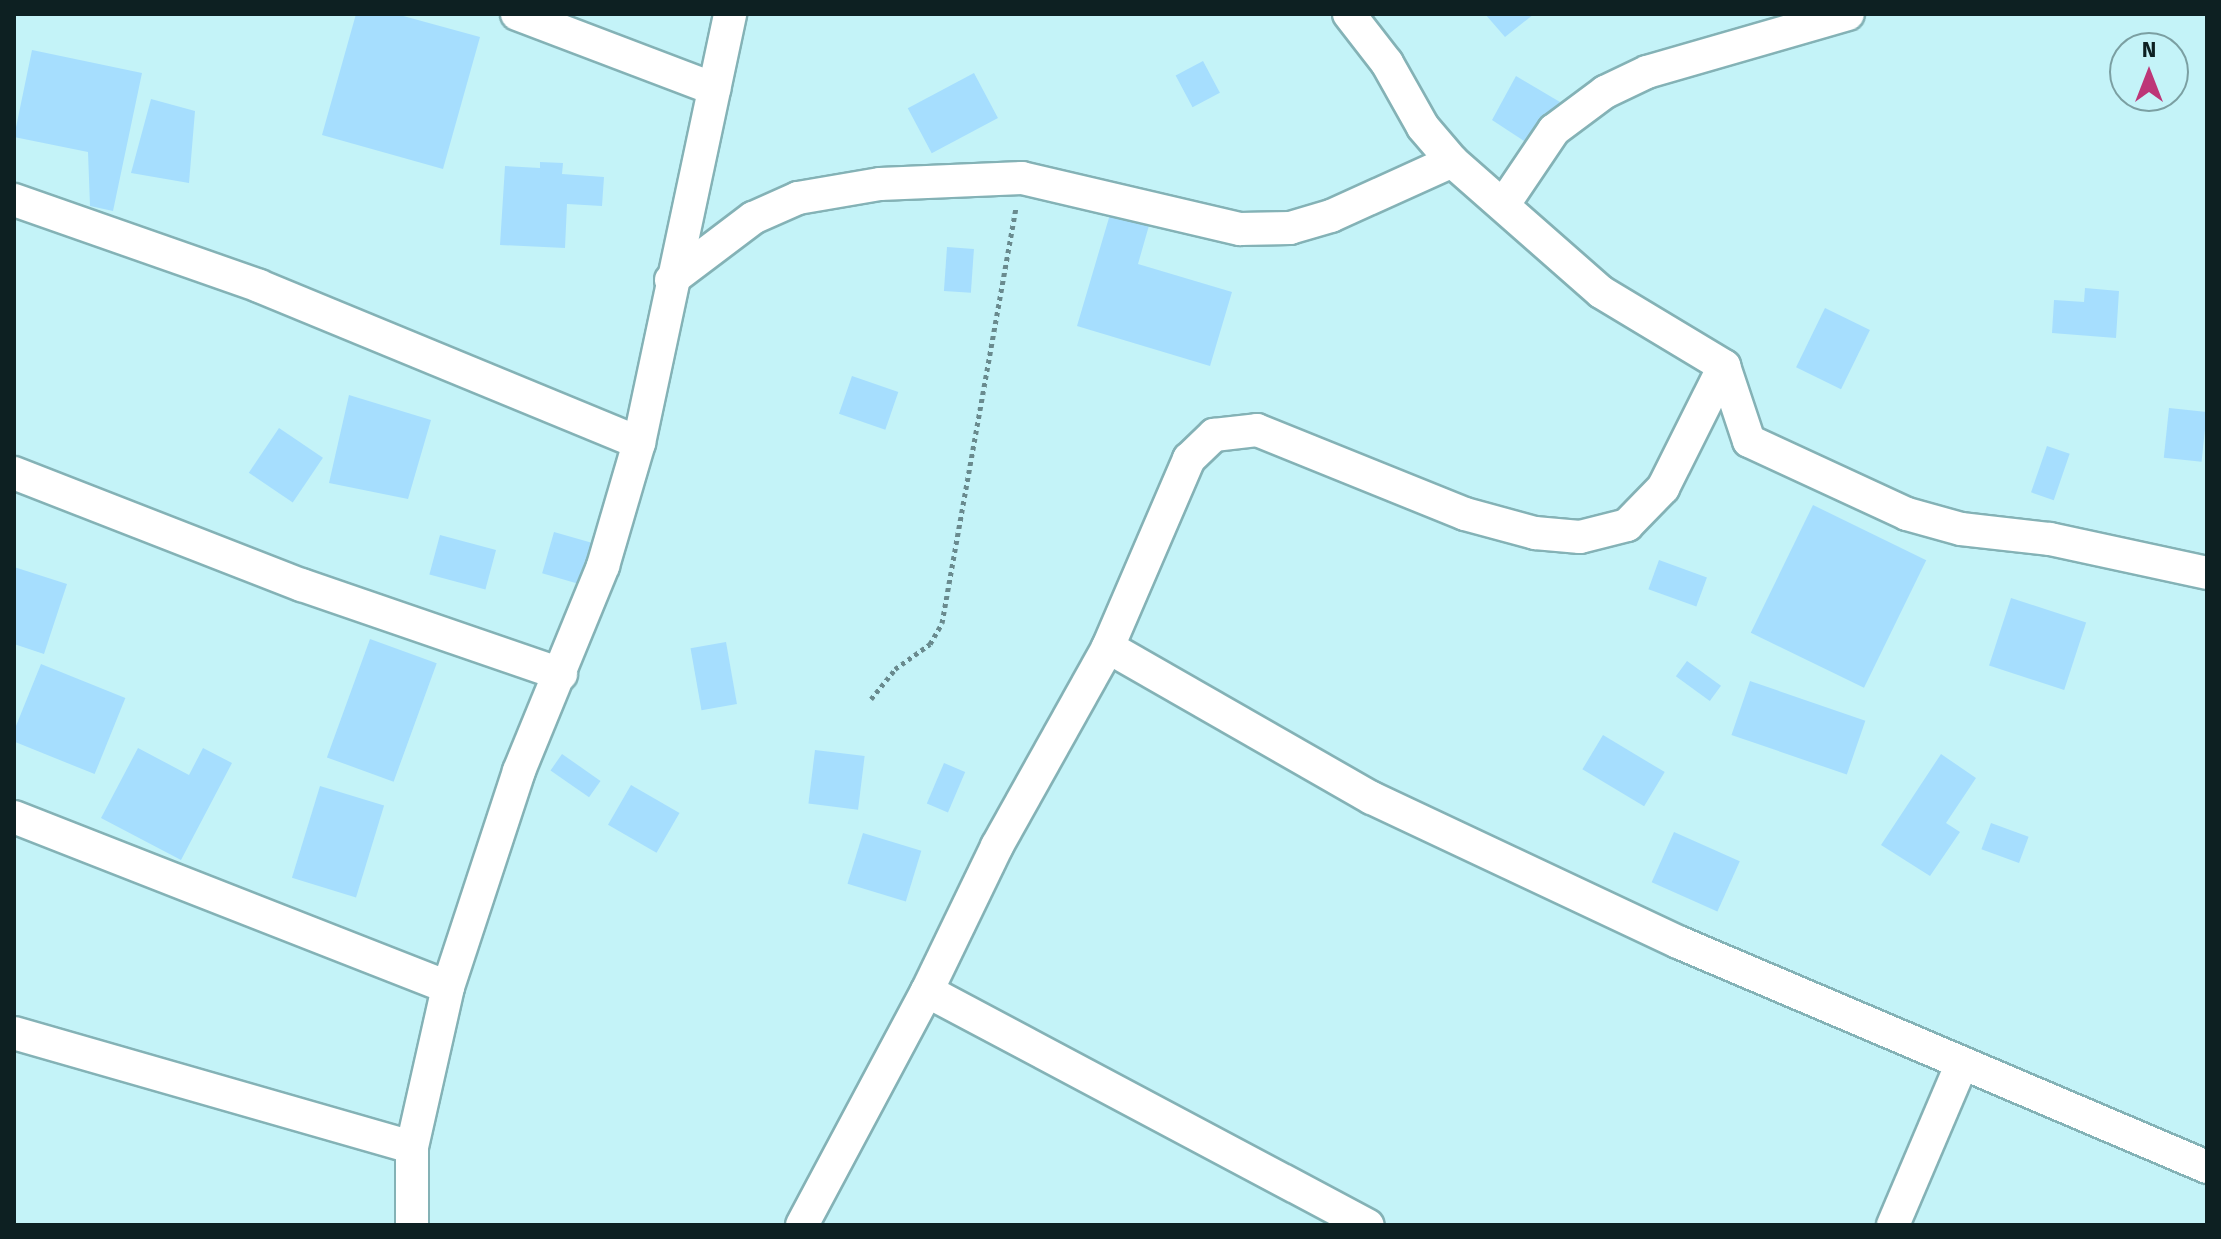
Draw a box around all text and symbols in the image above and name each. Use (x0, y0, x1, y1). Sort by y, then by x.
north arrow (2109, 32, 2189, 112)
text: N (2142, 36, 2156, 63)

